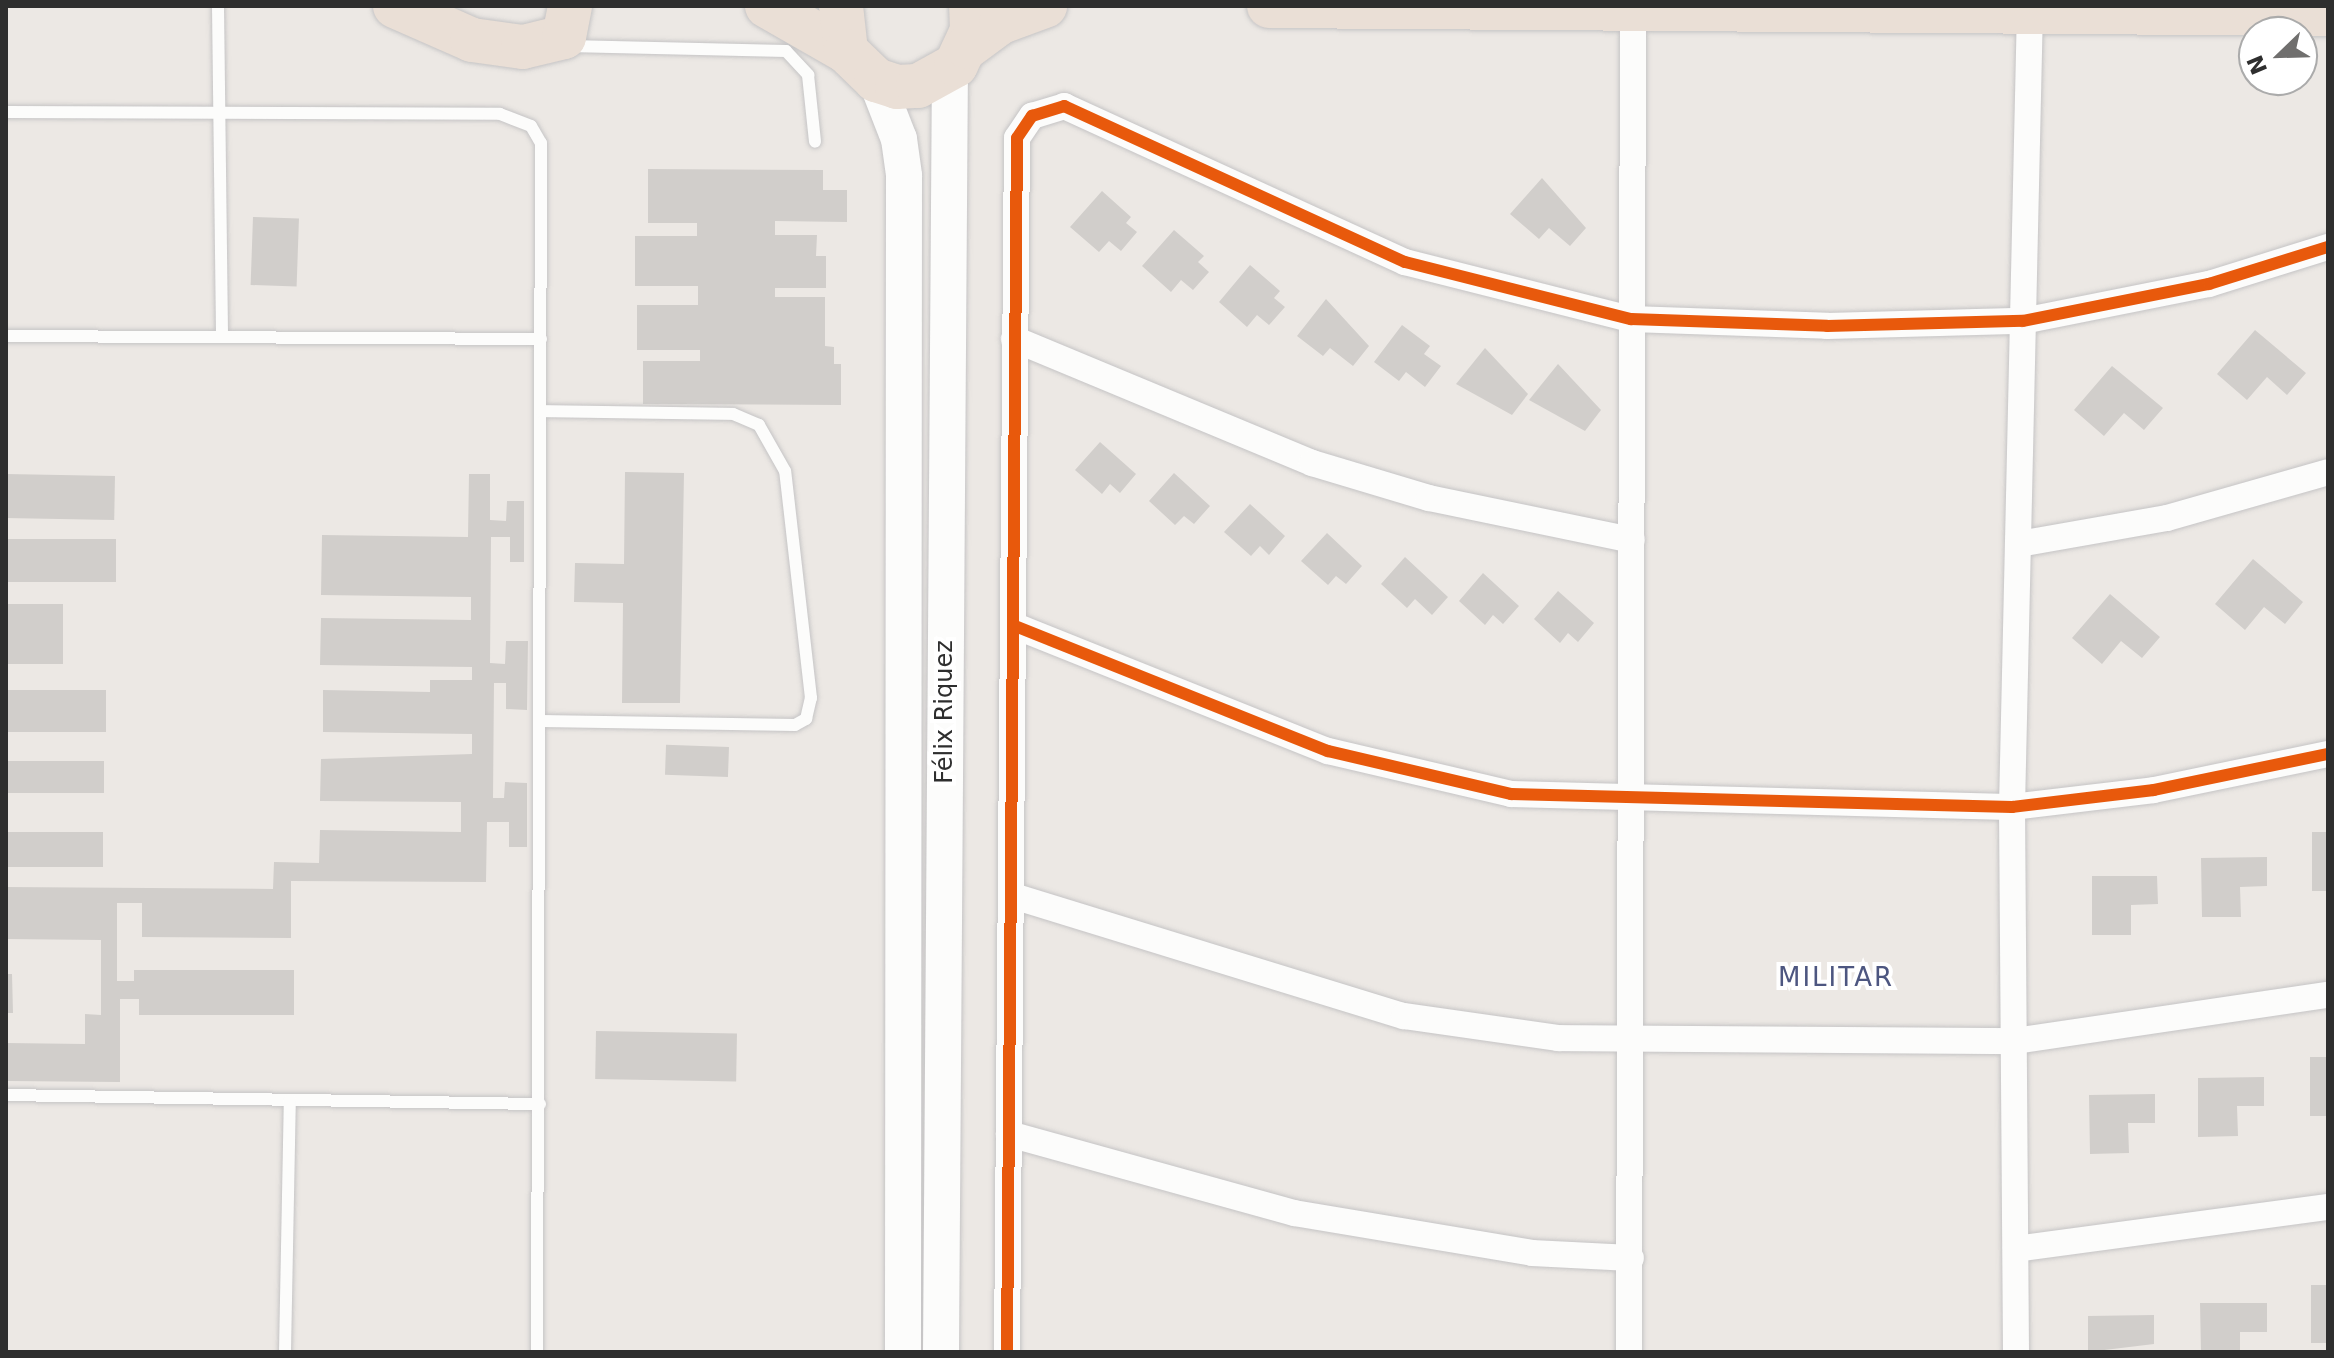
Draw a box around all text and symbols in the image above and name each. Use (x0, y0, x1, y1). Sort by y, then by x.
north arrow (2238, 16, 2318, 96)
text: N (2242, 51, 2272, 78)
street label: Félix Riquez (931, 640, 959, 784)
district label: MILITAR (1778, 962, 1894, 994)

